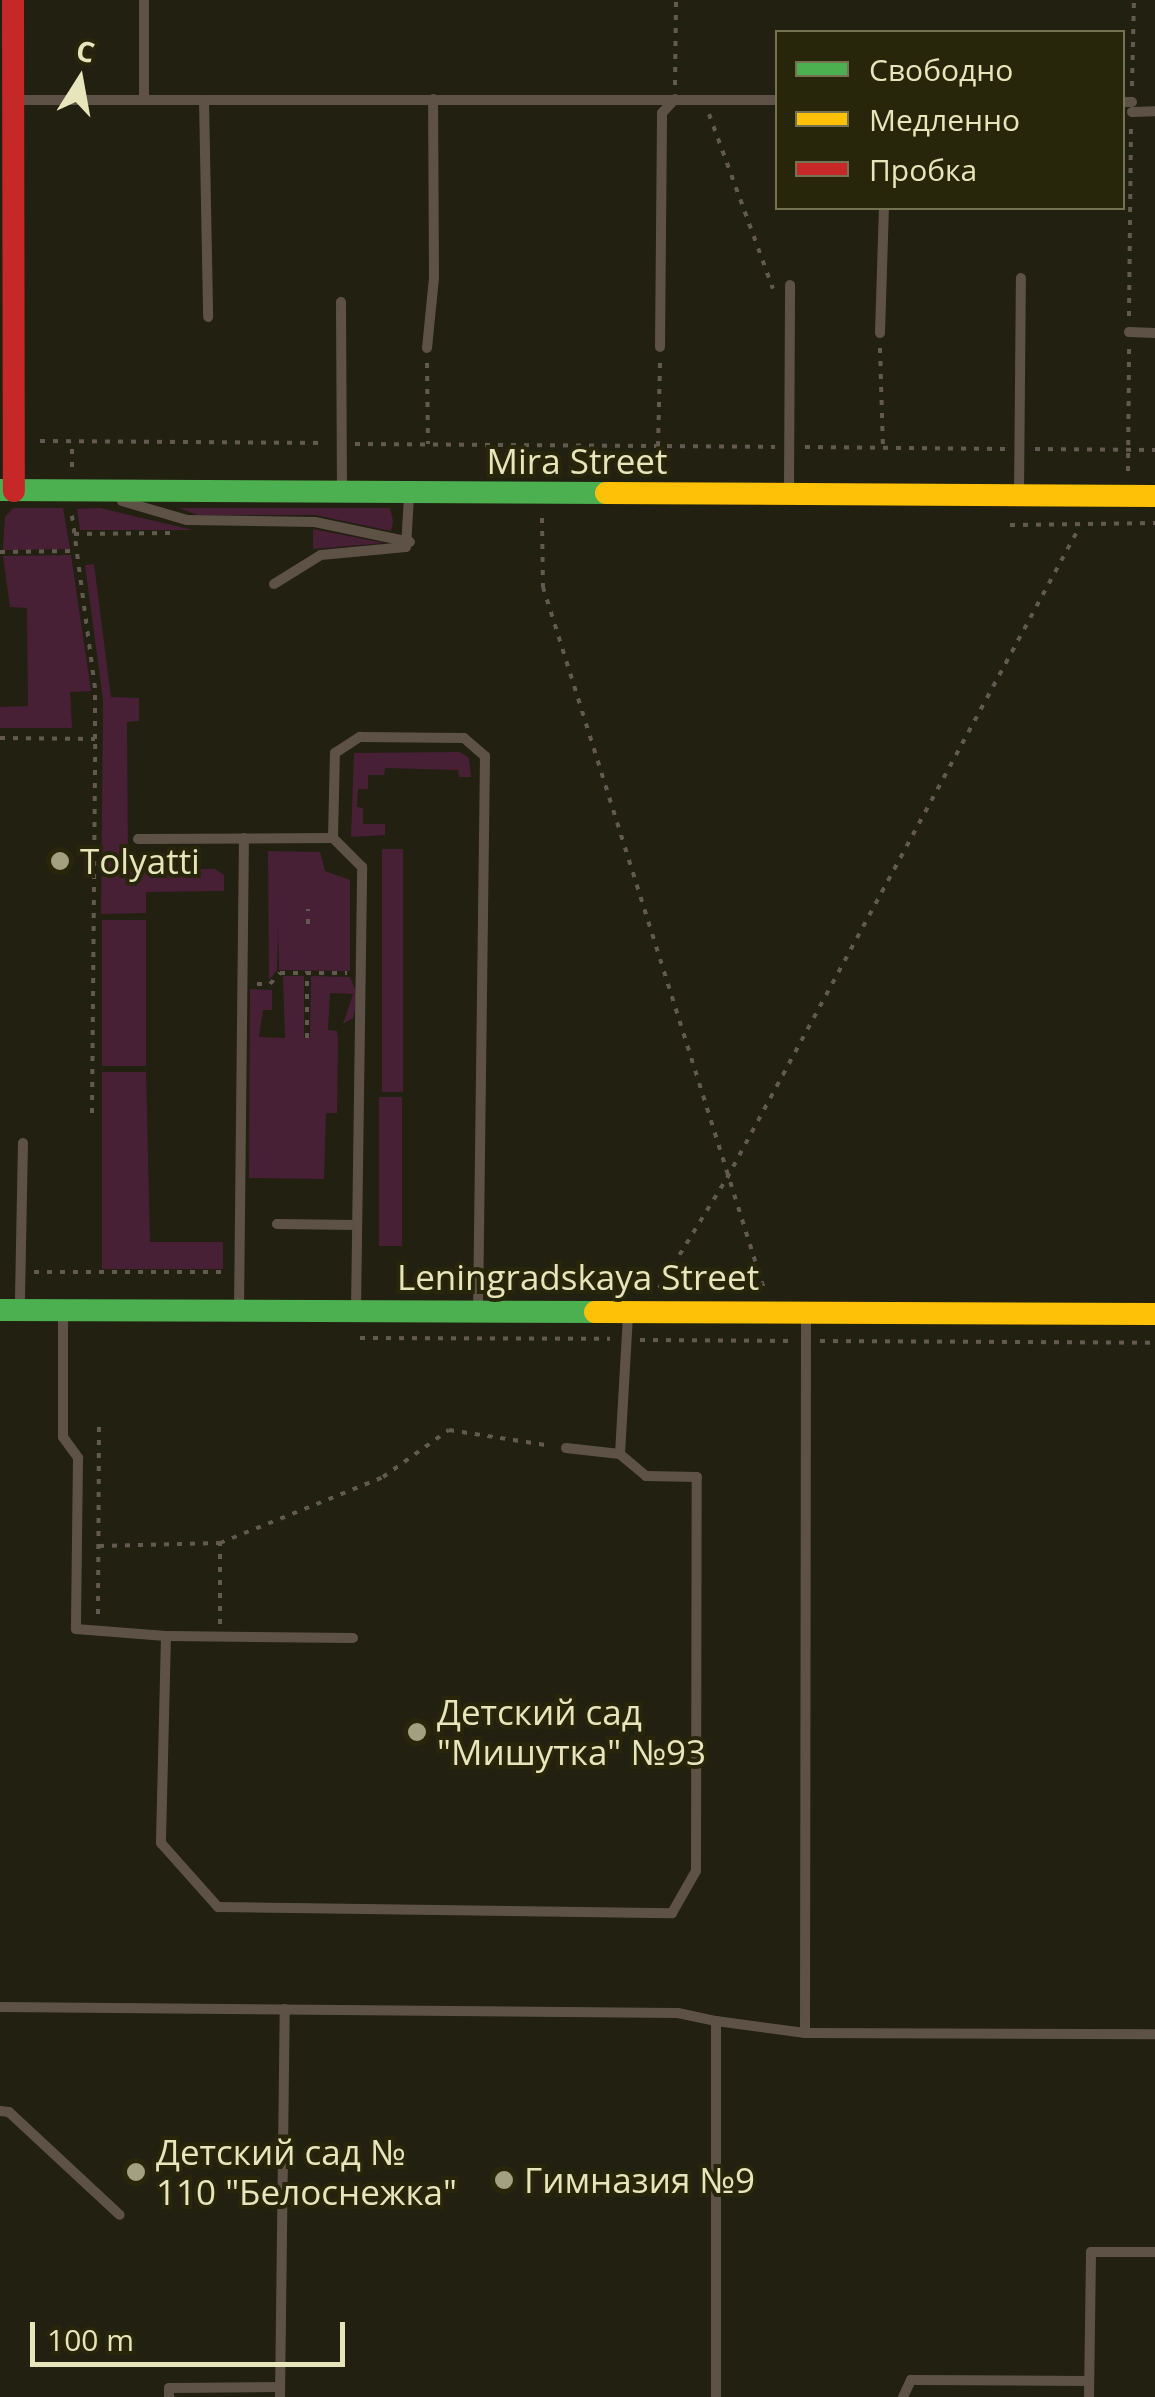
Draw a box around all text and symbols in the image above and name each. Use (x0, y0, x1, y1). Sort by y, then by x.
north arrow (30, 30, 130, 130)
text: С (73, 30, 98, 71)
legend (775, 30, 1125, 210)
text: Свободно (869, 49, 1013, 90)
text: Медленно (869, 99, 1020, 140)
text: Пробка (869, 149, 977, 190)
street label: Mira Street (487, 440, 667, 482)
place label: Tolyatti (80, 840, 200, 882)
marker: Tolyatti (49, 850, 71, 872)
street label: Leningradskaya Street (397, 1256, 759, 1298)
place label: Детский сад "Мишутка" №93 (437, 1691, 706, 1773)
marker: Детский сад "Мишутка" №93 (406, 1721, 428, 1743)
place label: Детский сад № 110 "Белоснежка" (156, 2131, 457, 2213)
place label: Гимназия №9 (524, 2159, 755, 2201)
marker: Детский сад № 110 "Белоснежка" (125, 2161, 147, 2183)
marker: Гимназия №9 (493, 2169, 515, 2191)
scale bar (35, 2302, 350, 2364)
text: 100 m (47, 2319, 134, 2360)

